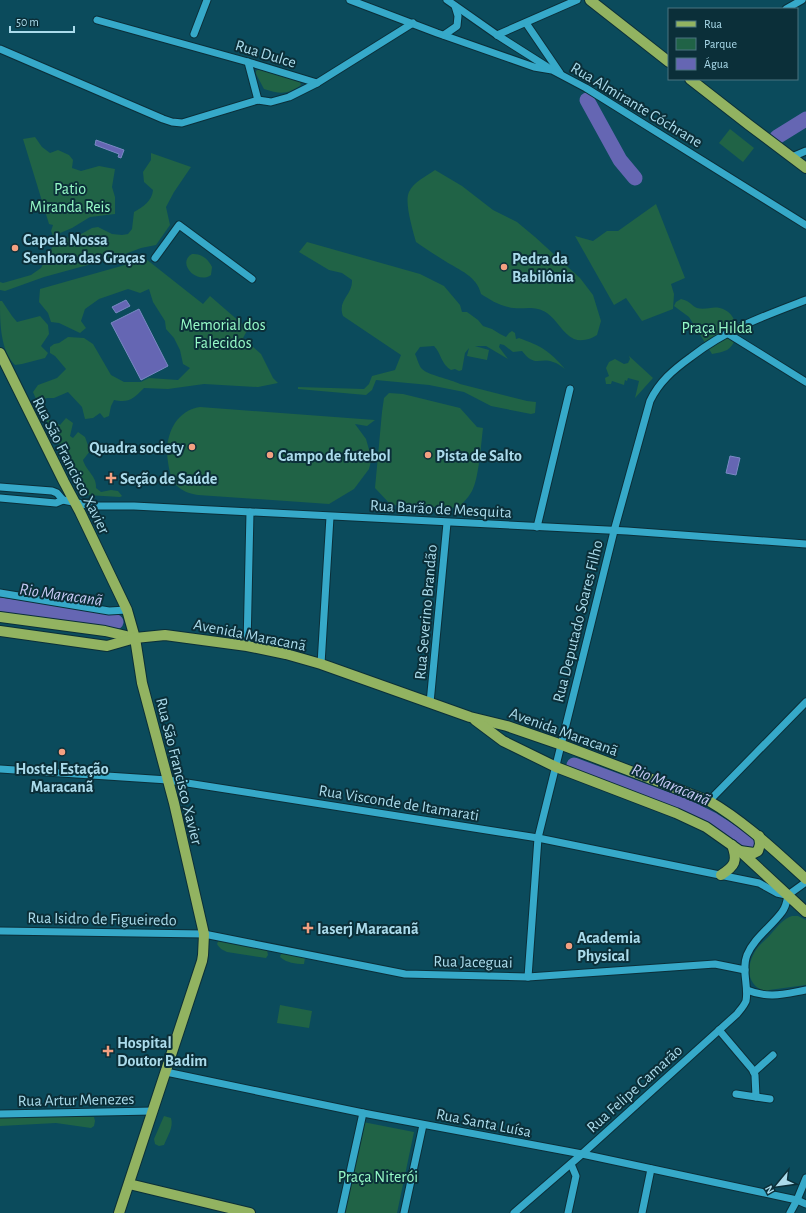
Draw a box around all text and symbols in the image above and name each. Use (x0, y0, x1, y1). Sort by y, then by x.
scale bar (10, 8, 74, 34)
legend (668, 8, 798, 80)
text: 50 m (16, 16, 39, 28)
text: Rua (704, 18, 723, 30)
street label: Rua Dulce (233, 37, 298, 71)
text: Parque (704, 38, 737, 50)
text: Água (704, 57, 729, 70)
street label: Rua Almirante Cóchrane (568, 59, 705, 150)
park label: Patio Miranda Reis (30, 181, 110, 215)
place label: Capela Nossa Senhora das Graças (23, 232, 145, 266)
marker: Capela Nossa Senhora das Graças (10, 243, 20, 253)
place label: Pedra da Babilônia (512, 251, 574, 285)
marker: Pedra da Babilônia (499, 262, 509, 272)
park label: Memorial dos Falecidos (180, 317, 266, 351)
park label: Praça Hilda (682, 320, 752, 336)
street label: Rua São Francisco Xavier (30, 395, 113, 537)
place label: Quadra society (89, 440, 185, 457)
marker: Quadra society (187, 442, 197, 452)
place label: Campo de futebol (278, 448, 391, 464)
place label: Pista de Salto (436, 448, 522, 464)
marker: Campo de futebol (265, 450, 275, 460)
marker: Pista de Salto (423, 450, 433, 460)
place label: Seção de Saúde (120, 471, 218, 487)
marker: Seção de Saúde (105, 472, 117, 484)
street label: Rua Barão de Mesquita (370, 497, 512, 521)
street label: Rua Deputado Soares Filho (550, 538, 606, 704)
street label: Rua Severino Brandão (412, 544, 440, 680)
water label: Rio Maracanã (18, 580, 104, 609)
street label: Avenida Maracanã (192, 616, 307, 654)
street label: Rua São Francisco Xavier (153, 696, 205, 847)
street label: Avenida Maracanã (507, 705, 620, 759)
marker: Hostel Estação Maracanã (57, 747, 67, 757)
water label: Rio Maracanã (629, 760, 713, 809)
place label: Hostel Estação Maracanã (15, 761, 109, 795)
street label: Rua Visconde de Itamarati (318, 782, 480, 824)
street label: Rua Isidro de Figueiredo (27, 910, 177, 928)
place label: Iaserj Maracanã (317, 921, 419, 938)
marker: Iaserj Maracanã (302, 922, 314, 934)
place label: Academia Physical (577, 930, 641, 965)
marker: Academia Physical (564, 941, 574, 951)
street label: Rua Jaceguai (433, 953, 513, 971)
place label: Hospital Doutor Badim (117, 1035, 207, 1069)
street label: Rua Felipe Camarão (584, 1042, 686, 1136)
marker: Hospital Doutor Badim (102, 1045, 114, 1057)
street label: Rua Artur Menezes (17, 1091, 135, 1109)
street label: Rua Santa Luísa (435, 1106, 533, 1140)
north arrow (758, 1165, 798, 1205)
park label: Praça Niterói (338, 1169, 418, 1185)
text: N (763, 1184, 776, 1196)

